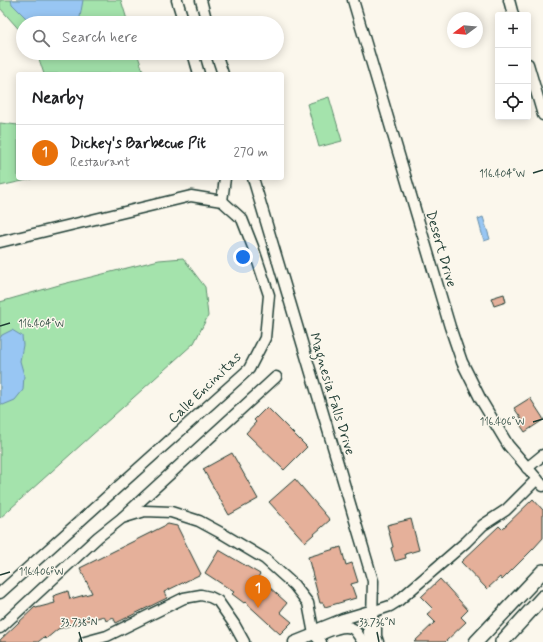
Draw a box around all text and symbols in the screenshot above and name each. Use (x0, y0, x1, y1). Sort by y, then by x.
north arrow (447, 12, 483, 48)
map controls (495, 12, 531, 120)
button: + (495, 12, 531, 48)
search box (16, 16, 284, 60)
icon: search (30, 27, 52, 49)
text: Search here (62, 28, 138, 48)
button: − (495, 48, 531, 84)
button: locate (495, 84, 531, 120)
text: Nearby (32, 87, 84, 109)
text: Dickey's Barbecue Pit (70, 134, 206, 154)
text: 1 (42, 144, 48, 161)
text: 270 m (233, 144, 268, 161)
text: Restaurant (70, 154, 130, 171)
text: 116.404°W (479, 167, 525, 181)
street label: Desert Drive (422, 209, 460, 289)
your location (233, 247, 253, 267)
text: 116.404°W (18, 317, 64, 331)
street label: Magnesia Falls Drive (303, 331, 359, 458)
street label: Calle Encinitas (164, 348, 246, 428)
text: 116.406°W (480, 415, 524, 429)
text: 116.406°W (19, 565, 63, 579)
pin: 1 (245, 575, 271, 608)
text: 33.738°N (61, 616, 98, 630)
text: 33.736°N (359, 616, 395, 630)

